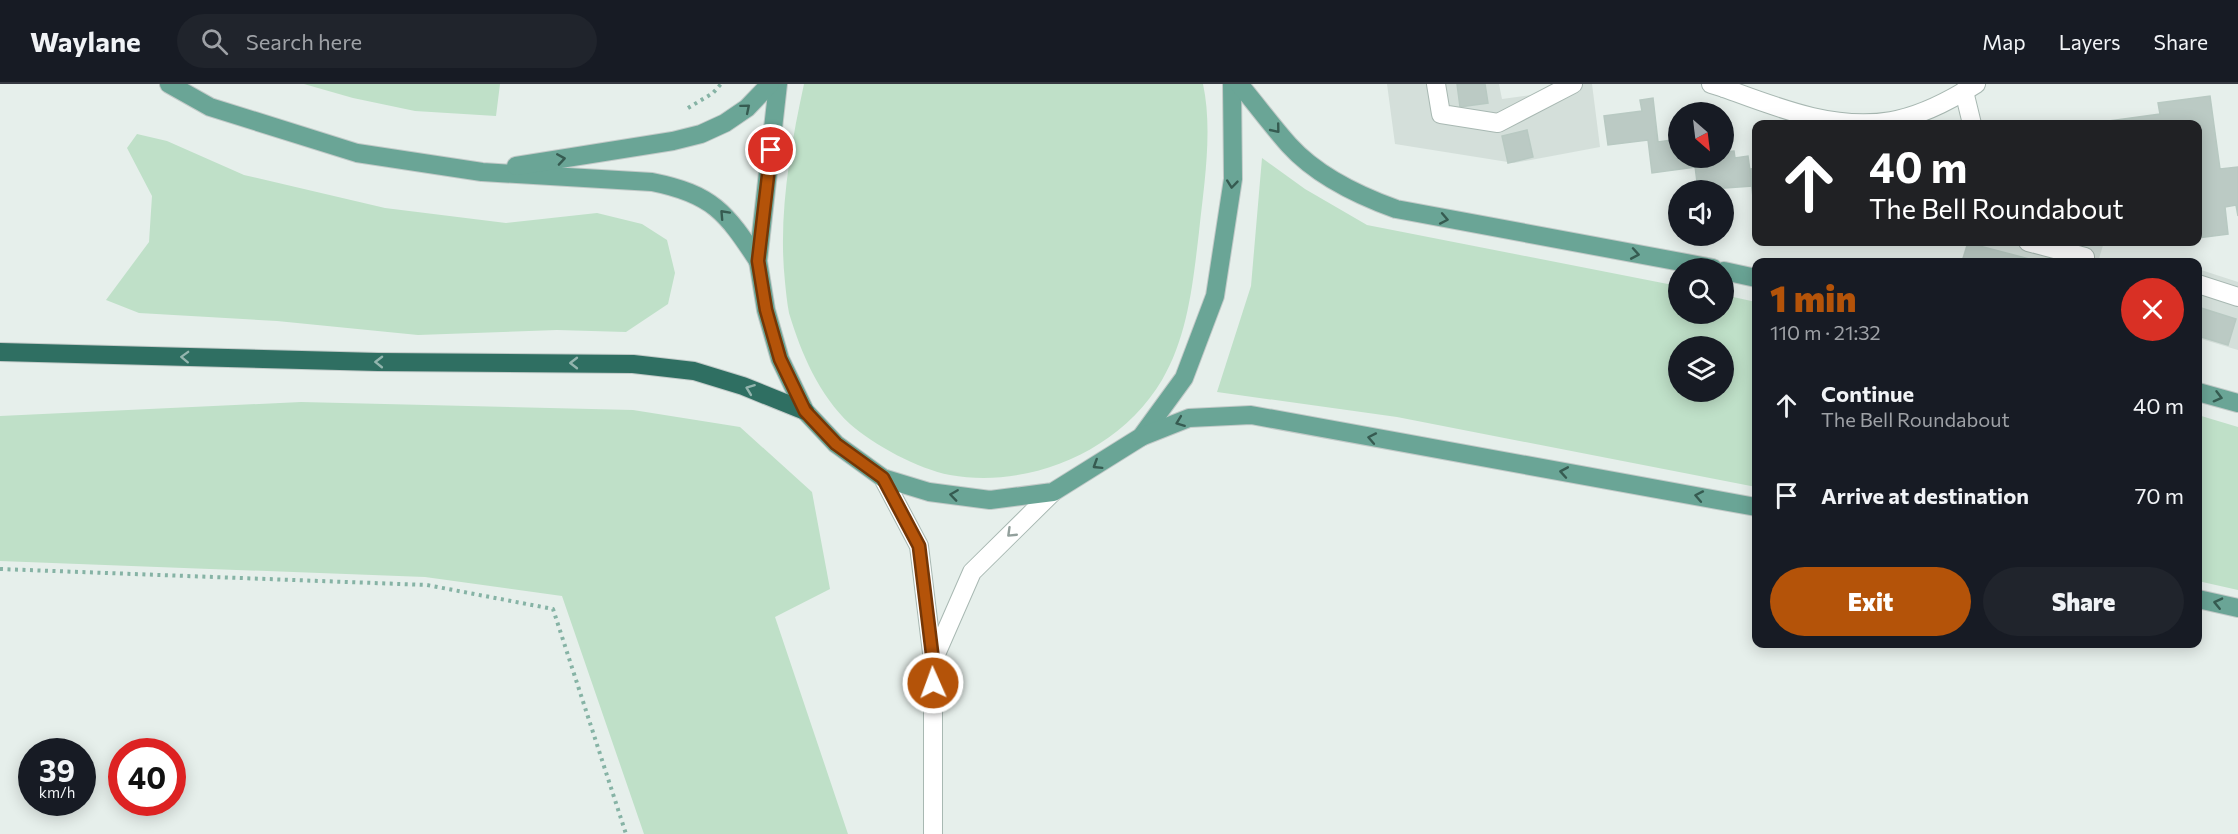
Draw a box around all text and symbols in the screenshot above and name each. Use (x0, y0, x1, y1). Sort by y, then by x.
search box (177, 14, 597, 68)
text: Waylane (30, 24, 141, 58)
icon: search (198, 25, 231, 58)
text: Search here (246, 28, 362, 55)
text: Map (1982, 29, 2026, 54)
text: Layers (2059, 29, 2121, 54)
text: Share (2154, 29, 2208, 54)
north arrow (1668, 102, 1734, 168)
map controls (1668, 102, 1734, 402)
one-way arrow (739, 104, 750, 115)
one-way arrow (1269, 122, 1280, 133)
pin (745, 124, 796, 175)
icon: arrive (754, 133, 787, 166)
text: 40 m (1869, 140, 1967, 192)
icon: ahead (1770, 144, 1848, 222)
one-way arrow (555, 153, 565, 166)
one-way arrow (1226, 180, 1239, 189)
button: sound (1668, 180, 1734, 246)
text: The Bell Roundabout (1869, 192, 2124, 225)
one-way arrow (720, 210, 731, 221)
one-way arrow (1438, 212, 1448, 225)
one-way arrow (1631, 248, 1640, 260)
button: search (1668, 258, 1734, 324)
text: 1 min (1770, 275, 1856, 319)
button: close (2121, 278, 2184, 341)
text: 110 m · 21:32 (1770, 320, 1881, 344)
button: layers (1668, 336, 1734, 402)
one-way arrow (180, 350, 189, 363)
one-way arrow (375, 356, 384, 368)
one-way arrow (570, 357, 579, 369)
text: Continue (1821, 380, 1914, 407)
one-way arrow (746, 384, 757, 396)
icon: ahead (1770, 389, 1803, 422)
one-way arrow (2212, 390, 2223, 402)
text: 40 m (2133, 392, 2184, 419)
text: The Bell Roundabout (1821, 407, 2010, 431)
one-way arrow (1175, 415, 1186, 427)
one-way arrow (1367, 432, 1377, 445)
one-way arrow (1093, 457, 1103, 469)
one-way arrow (1559, 466, 1568, 478)
icon: arrive (1770, 479, 1803, 512)
text: Arrive at destination (1821, 482, 2029, 509)
text: 70 m (2135, 482, 2184, 509)
one-way arrow (949, 490, 958, 502)
one-way arrow (1694, 490, 1704, 503)
one-way arrow (1008, 526, 1018, 537)
button: Exit (1770, 567, 1971, 636)
button: Share (1983, 567, 2184, 636)
one-way arrow (2213, 598, 2223, 611)
position arrow (901, 651, 965, 715)
speed limit sign: 40 (108, 738, 186, 816)
text: 39 (39, 751, 75, 788)
text: km/h (39, 783, 75, 801)

